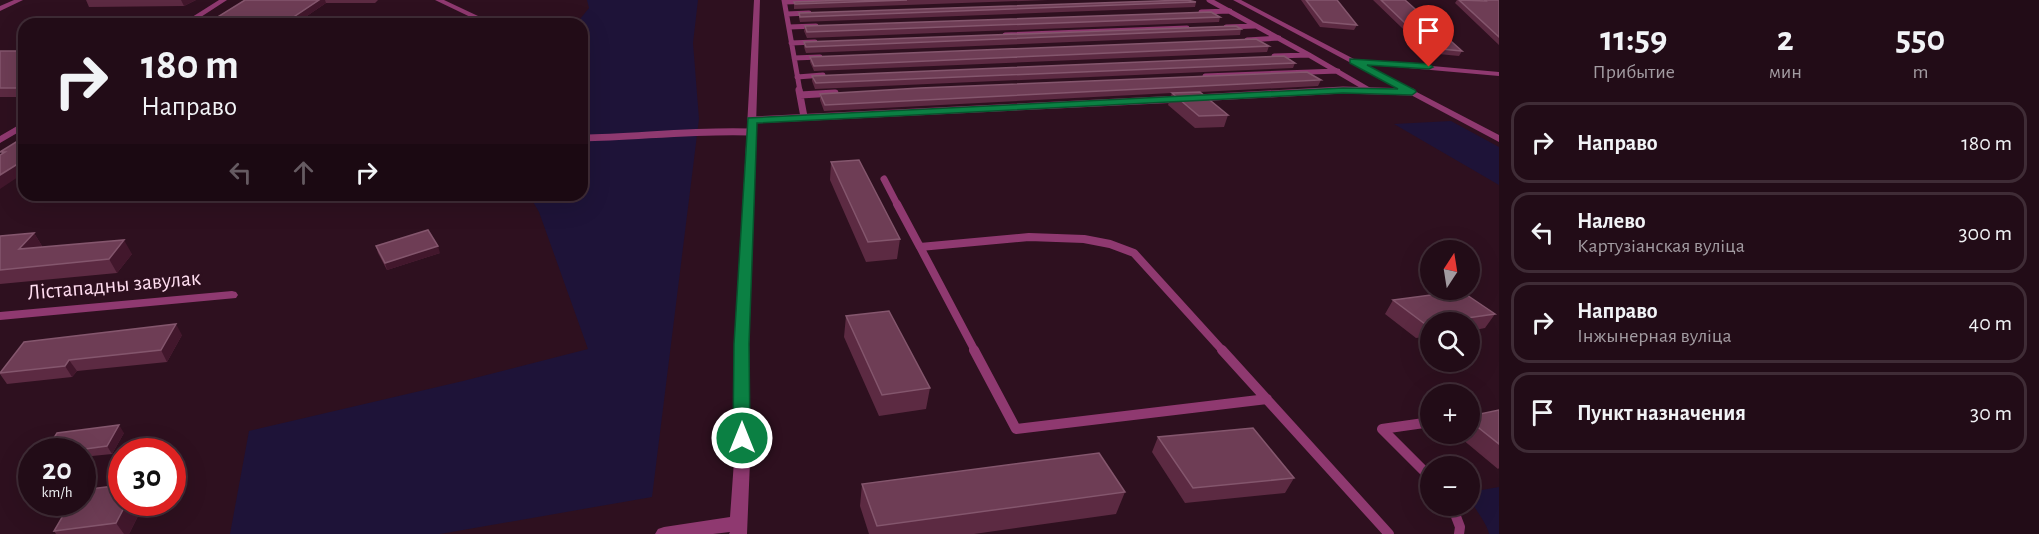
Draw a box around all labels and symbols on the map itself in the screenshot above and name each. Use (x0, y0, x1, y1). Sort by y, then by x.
pin (1403, 5, 1454, 67)
north arrow (1420, 240, 1480, 300)
street label: Лістападны завулак (26, 266, 202, 304)
position arrow (710, 406, 774, 470)
speed limit sign: 30 (108, 438, 186, 516)

